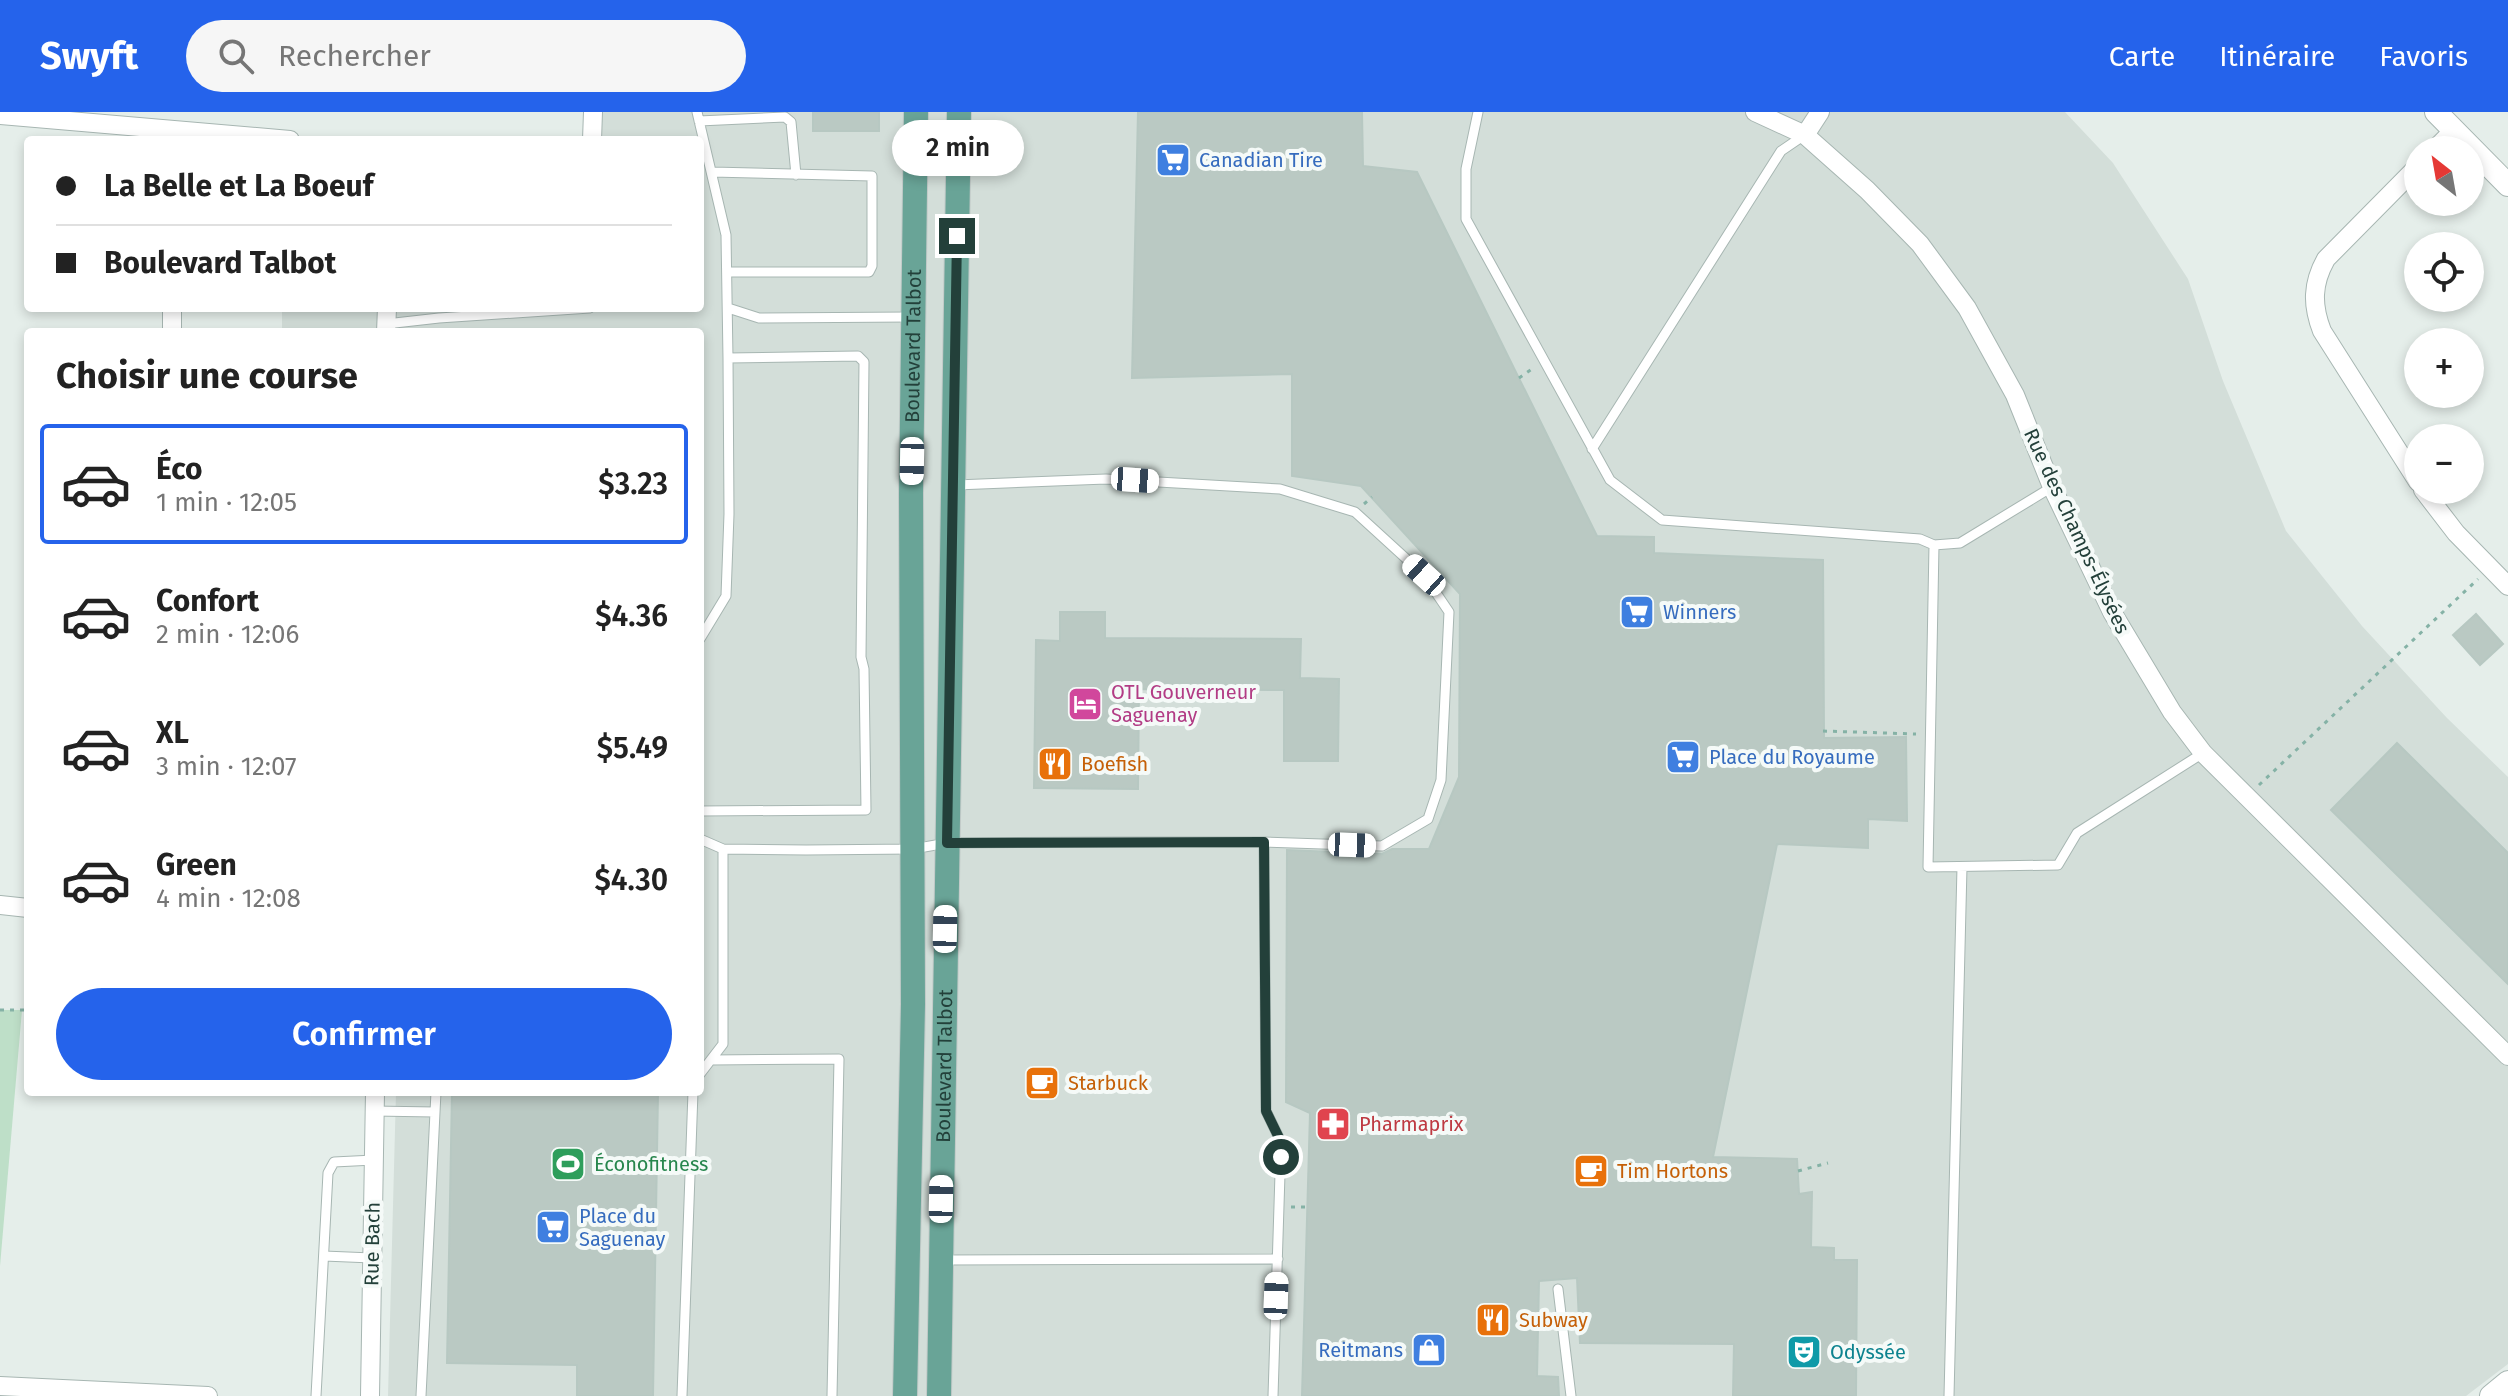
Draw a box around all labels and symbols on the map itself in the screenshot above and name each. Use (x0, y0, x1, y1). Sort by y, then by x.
callout: 2 min (891, 120, 1023, 176)
north arrow (2404, 136, 2484, 216)
supermarket icon: Canadian Tire (1154, 141, 1192, 179)
place label: Canadian Tire (1199, 148, 1323, 172)
route end (939, 218, 975, 254)
street label: Boulevard Talbot (900, 268, 926, 423)
street label: Rue des Champs-Élysées (2019, 425, 2135, 637)
car (900, 437, 924, 485)
car (1110, 466, 1160, 494)
car (1398, 550, 1450, 600)
supermarket icon: Winners (1618, 593, 1656, 631)
place label: Winners (1663, 600, 1736, 624)
place label: OTL Gouverneur Saguenay (1111, 680, 1256, 727)
hotel icon: OTL Gouverneur Saguenay (1066, 685, 1104, 723)
supermarket icon: Place du Royaume (1664, 738, 1702, 776)
restaurant icon: Boefish (1036, 745, 1074, 783)
place label: Place du Royaume (1709, 745, 1875, 769)
place label: Boefish (1081, 752, 1148, 776)
car (1328, 832, 1376, 858)
car (933, 905, 957, 953)
street label: Boulevard Talbot (931, 988, 957, 1143)
cafe icon: Starbuck (1023, 1064, 1061, 1102)
place label: Starbuck (1068, 1071, 1149, 1095)
pharmacy icon: Pharmaprix (1314, 1105, 1352, 1143)
place label: Pharmaprix (1359, 1112, 1464, 1136)
route start (1263, 1139, 1299, 1175)
sports icon: Éconofitness (549, 1145, 587, 1183)
place label: Éconofitness (594, 1152, 708, 1176)
cafe icon: Tim Hortons (1572, 1152, 1610, 1190)
place label: Tim Hortons (1617, 1159, 1728, 1183)
car (929, 1175, 953, 1223)
street label: Rue Bach (359, 1202, 385, 1286)
place label: Place du Saguenay (579, 1204, 666, 1251)
supermarket icon: Place du Saguenay (534, 1208, 572, 1246)
car (1263, 1272, 1289, 1320)
restaurant icon: Subway (1474, 1301, 1512, 1339)
place label: Subway (1519, 1308, 1588, 1332)
shop icon: Reitmans (1410, 1331, 1448, 1369)
theatre icon: Odyssée (1785, 1333, 1823, 1371)
place label: Reitmans (1318, 1338, 1403, 1362)
place label: Odyssée (1830, 1340, 1906, 1364)

